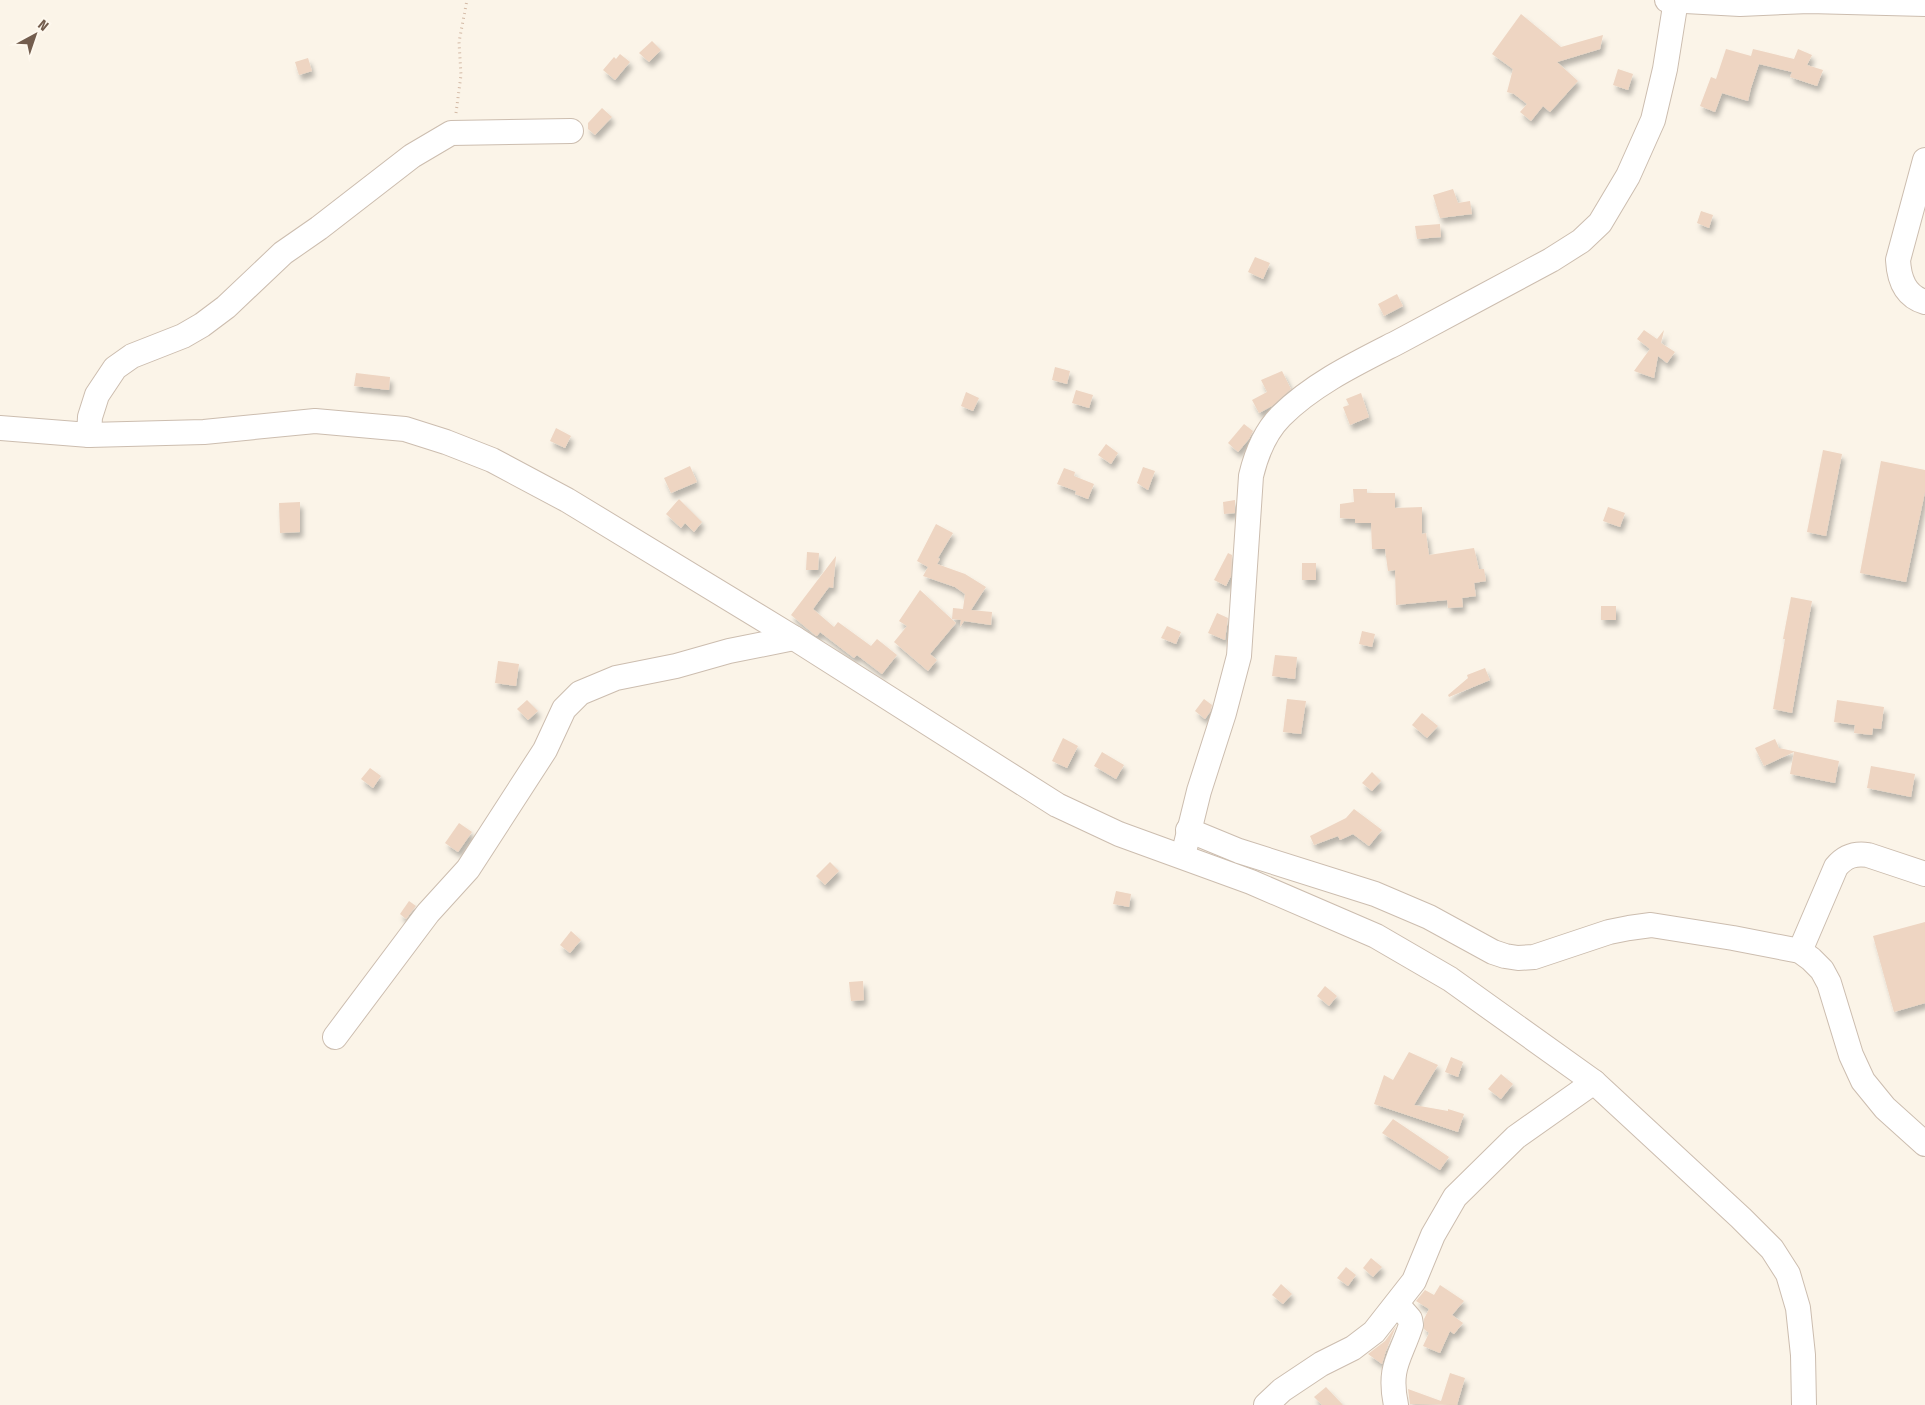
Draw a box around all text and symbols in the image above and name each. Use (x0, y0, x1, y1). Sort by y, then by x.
north arrow (10, 10, 60, 60)
text: N (34, 16, 52, 35)

